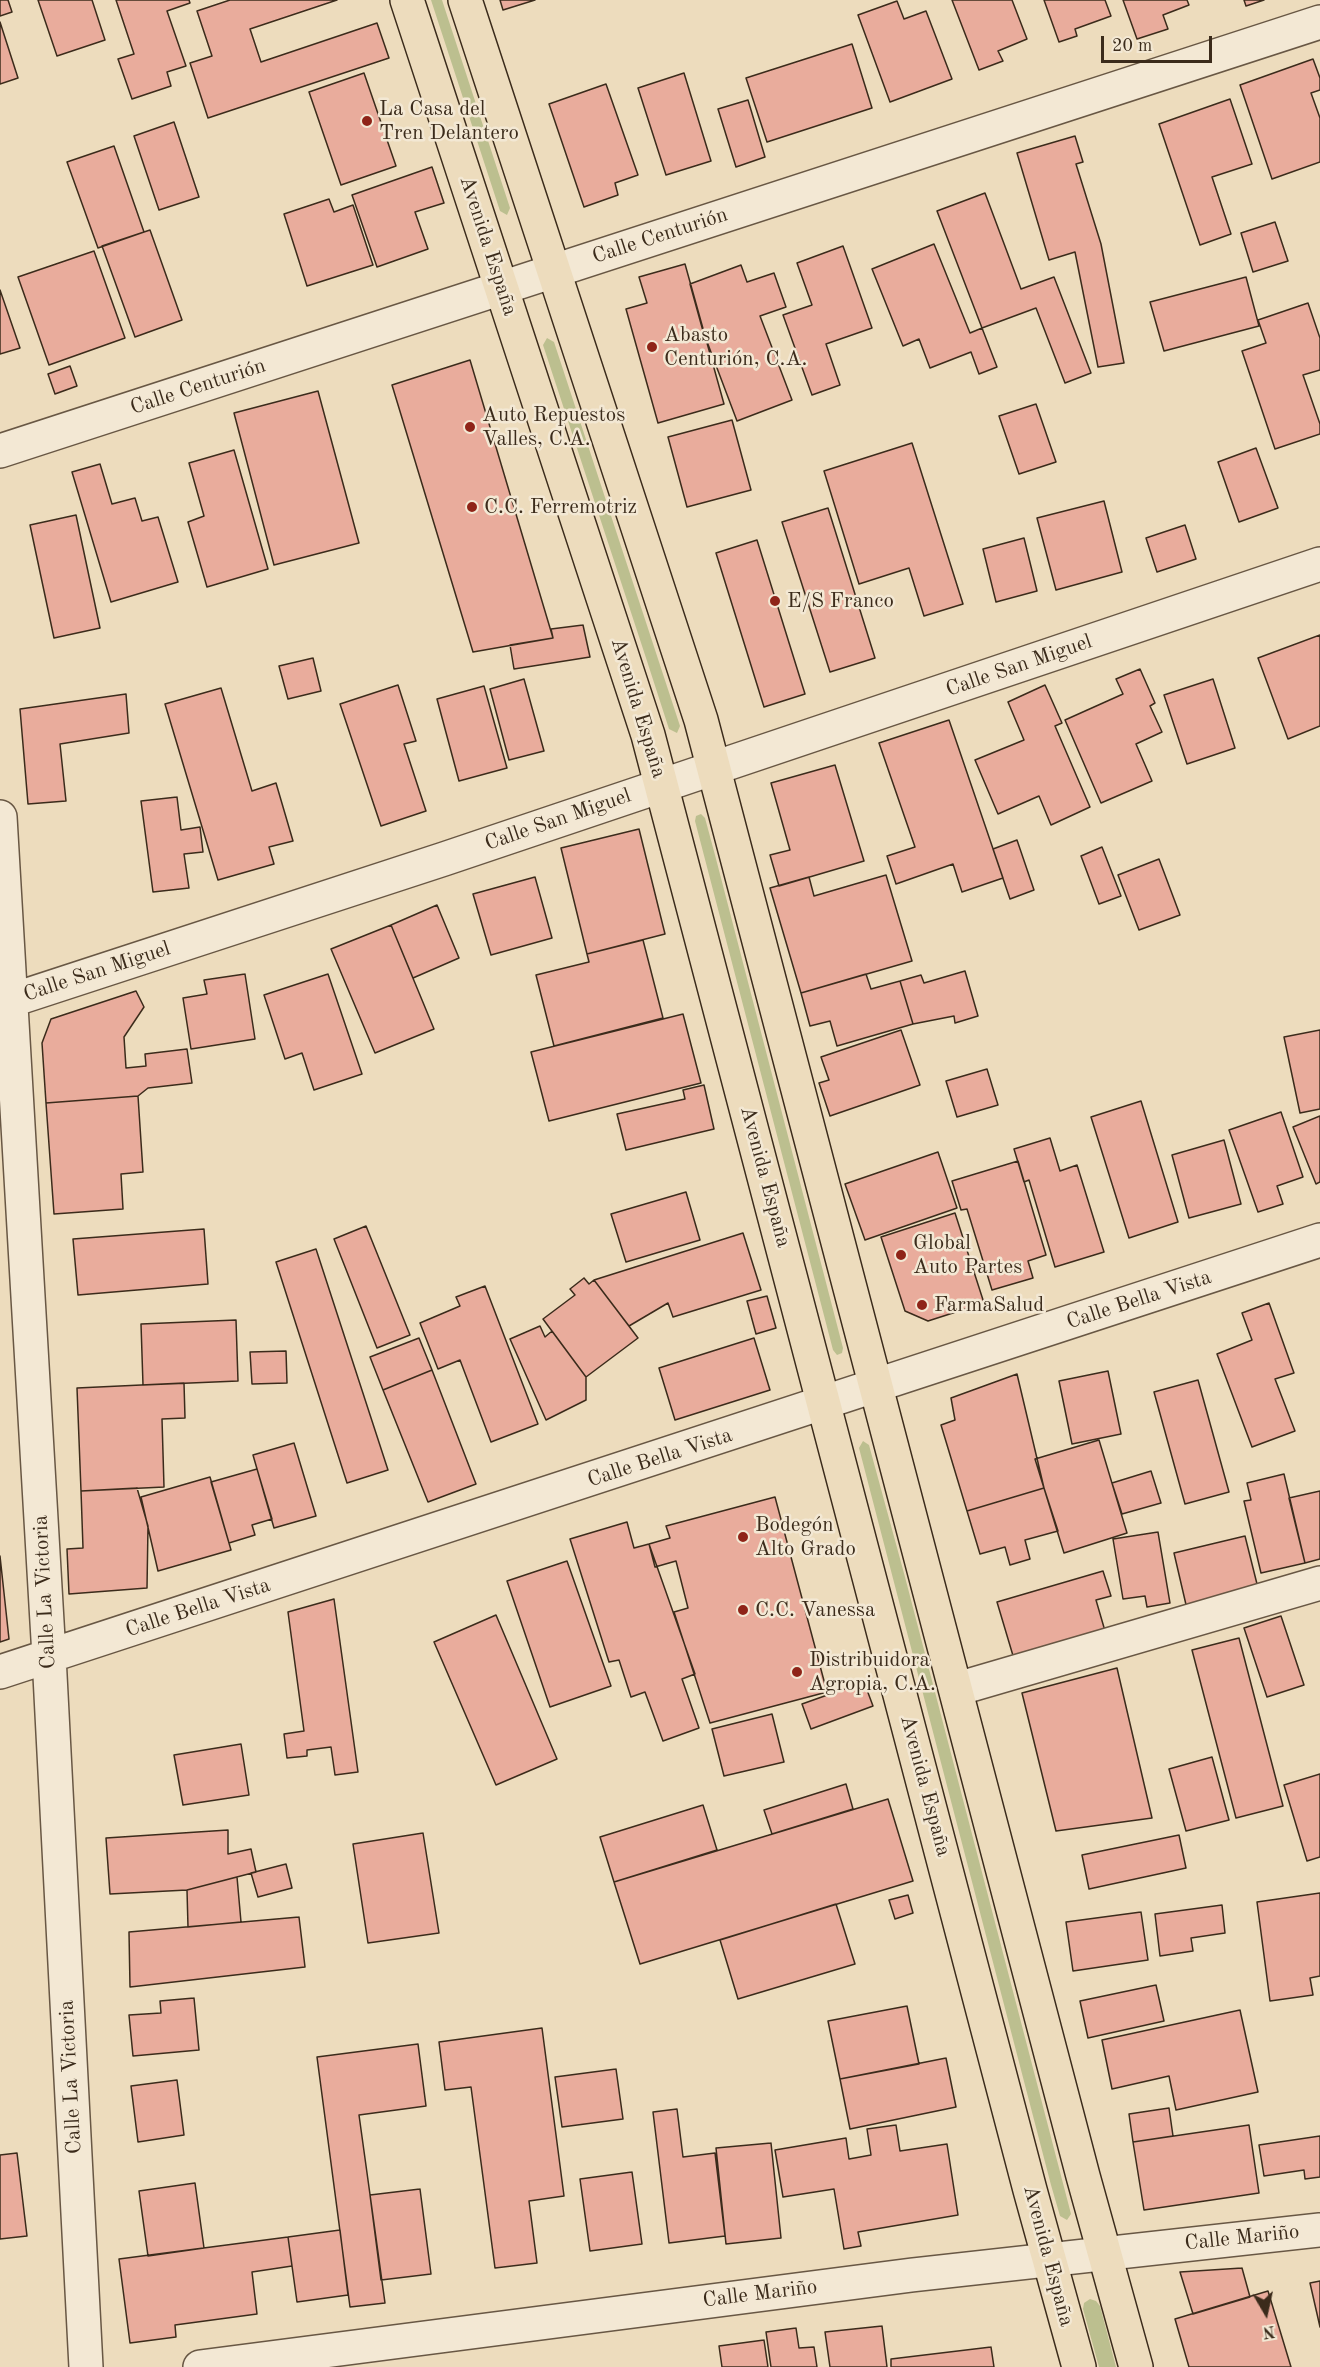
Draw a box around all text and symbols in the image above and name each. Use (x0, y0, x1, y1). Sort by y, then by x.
scale bar (1104, 24, 1215, 62)
text: 20 m (1112, 37, 1152, 55)
place label: La Casa del Tren Delantero (379, 96, 519, 146)
marker: La Casa del Tren Delantero (360, 114, 374, 128)
street label: Avenida España (454, 173, 522, 319)
street label: Calle Centurión (589, 202, 731, 270)
place label: Abasto Centurión, C.A. (664, 322, 807, 372)
marker: Abasto Centurión, C.A. (645, 340, 659, 354)
street label: Calle Centurión (127, 353, 269, 421)
place label: Auto Repuestos Valles, C.A. (482, 402, 625, 452)
marker: Auto Repuestos Valles, C.A. (463, 420, 477, 434)
place label: C.C. Ferremotriz (484, 494, 637, 520)
marker: C.C. Ferremotriz (465, 500, 479, 514)
place label: E/S Franco (787, 588, 894, 614)
marker: E/S Franco (768, 594, 782, 608)
street label: Calle San Miguel (943, 629, 1095, 703)
street label: Avenida España (605, 635, 671, 781)
street label: Calle San Miguel (482, 783, 634, 857)
street label: Calle San Miguel (20, 936, 174, 1008)
street label: Avenida España (734, 1104, 796, 1250)
place label: Global Auto Partes (913, 1230, 1022, 1280)
marker: Global Auto Partes (894, 1248, 908, 1262)
street label: Calle Bella Vista (1063, 1265, 1215, 1335)
place label: FarmaSalud (934, 1292, 1044, 1318)
marker: FarmaSalud (915, 1298, 929, 1312)
street label: Calle Bella Vista (584, 1423, 736, 1493)
place label: Bodegón Alto Grado (755, 1512, 856, 1562)
street label: Calle La Victoria (28, 1514, 62, 1670)
marker: Bodegón Alto Grado (736, 1530, 750, 1544)
street label: Calle Bella Vista (122, 1573, 274, 1643)
place label: C.C. Vanessa (755, 1597, 875, 1623)
marker: C.C. Vanessa (736, 1603, 750, 1617)
place label: Distribuidora Agropia, C.A. (809, 1647, 936, 1697)
marker: Distribuidora Agropia, C.A. (790, 1665, 804, 1679)
street label: Avenida España (894, 1713, 956, 1859)
street label: Calle La Victoria (54, 1999, 88, 2155)
street label: Avenida España (1017, 2183, 1079, 2329)
street label: Calle Mariño (1183, 2219, 1301, 2257)
street label: Calle Mariño (701, 2274, 819, 2314)
north arrow (1236, 2283, 1296, 2343)
text: N (1262, 2322, 1276, 2340)

